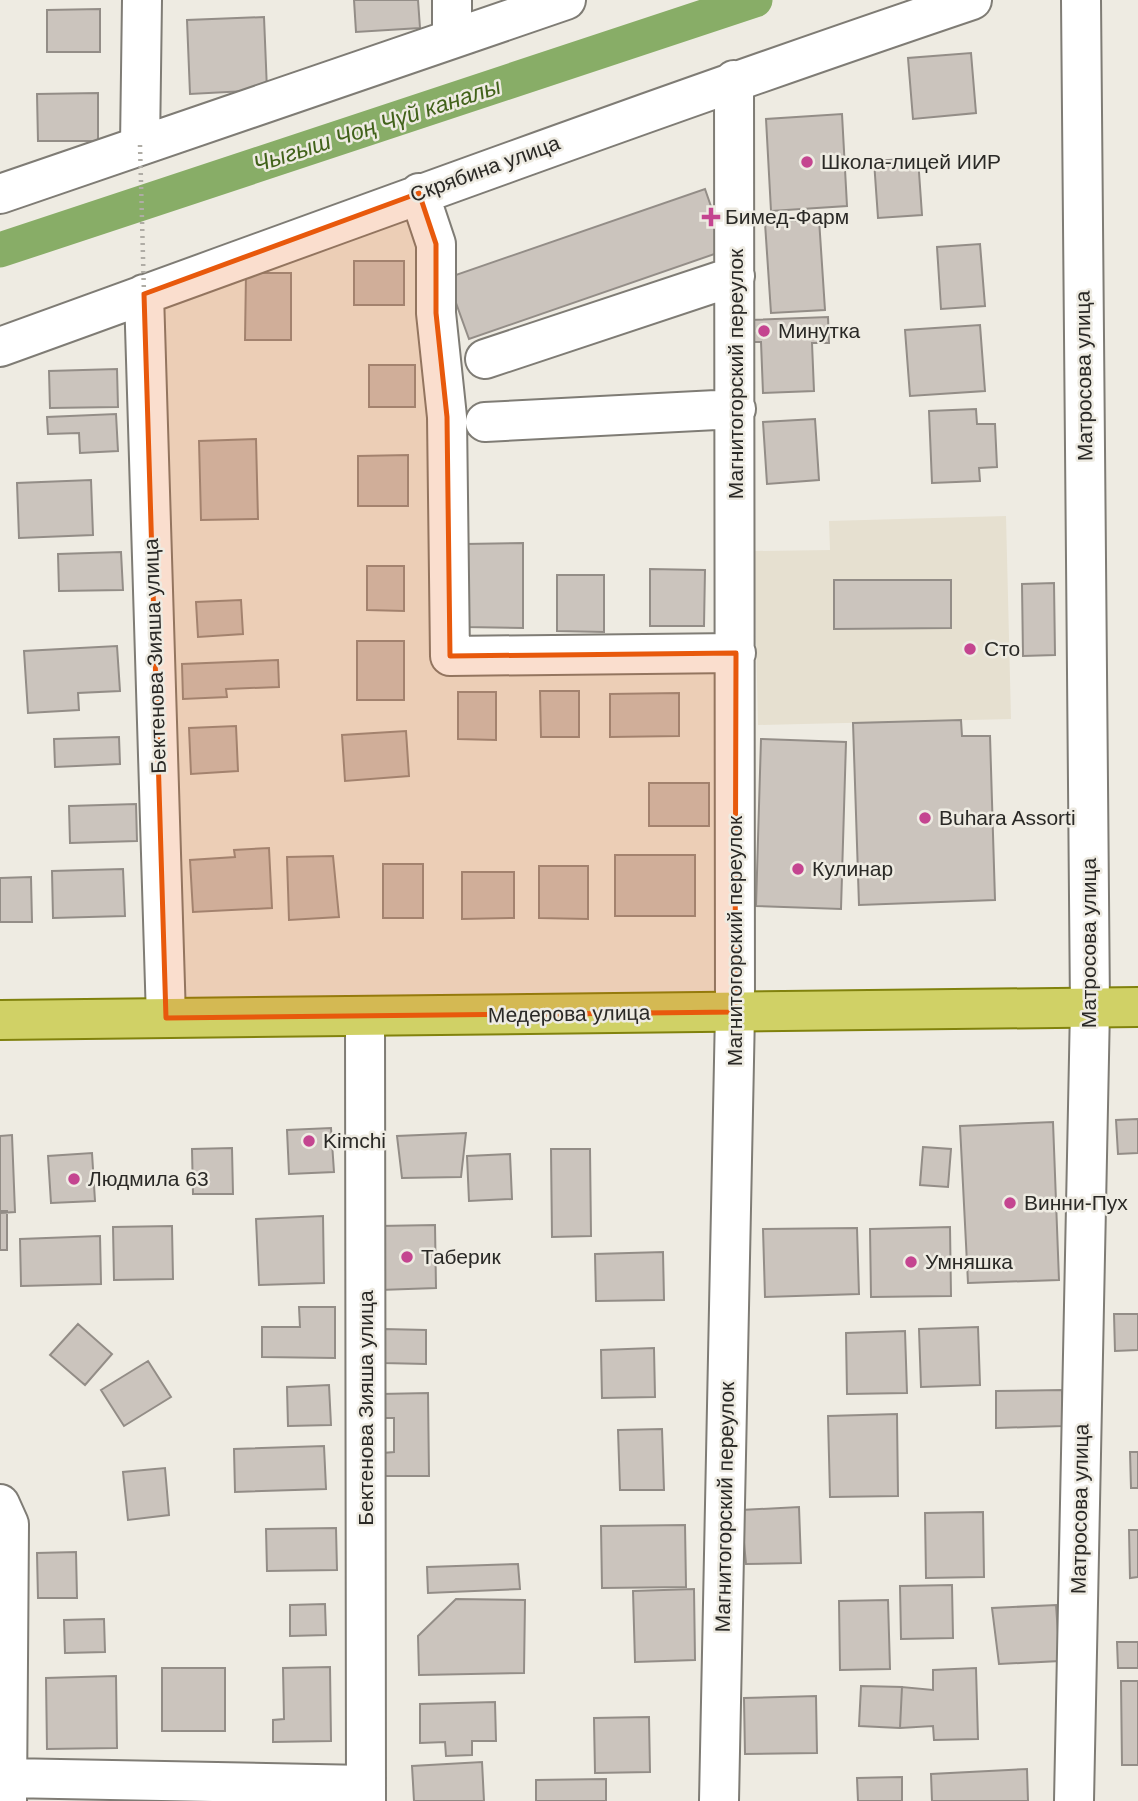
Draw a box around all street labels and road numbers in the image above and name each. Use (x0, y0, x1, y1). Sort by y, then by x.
street label: Скрябина улица (407, 131, 563, 206)
street label: Магнитогорский переулок (724, 248, 747, 499)
street label: Матросова улица (1071, 290, 1096, 461)
street label: Бектенова Зияша улица (139, 538, 170, 774)
street label: Магнитогорский переулок (723, 815, 746, 1066)
street label: Матросова улица (1077, 857, 1100, 1028)
street label: Медерова улица (488, 1001, 651, 1026)
street label: Бектенова Зияша улица (354, 1290, 377, 1526)
street label: Магнитогорский переулок (711, 1381, 738, 1632)
street label: Матросова улица (1067, 1423, 1092, 1594)

